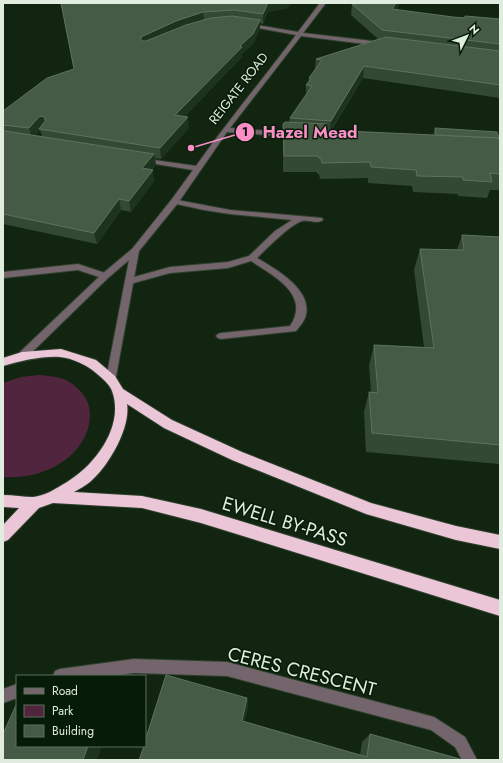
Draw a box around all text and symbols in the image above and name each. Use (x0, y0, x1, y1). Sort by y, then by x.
north arrow (447, 16, 487, 56)
text: N (466, 21, 483, 38)
street label: REIGATE ROAD (204, 48, 273, 128)
callout: Hazel Mead (235, 117, 366, 146)
text: Hazel Mead (262, 120, 358, 144)
text: 1 (242, 123, 248, 141)
street label: EWELL BY-PASS (219, 490, 351, 553)
street label: CERES CRESCENT (225, 640, 379, 703)
legend (16, 675, 146, 747)
text: Road (52, 682, 78, 700)
text: Park (52, 702, 74, 720)
text: Building (52, 722, 94, 740)

